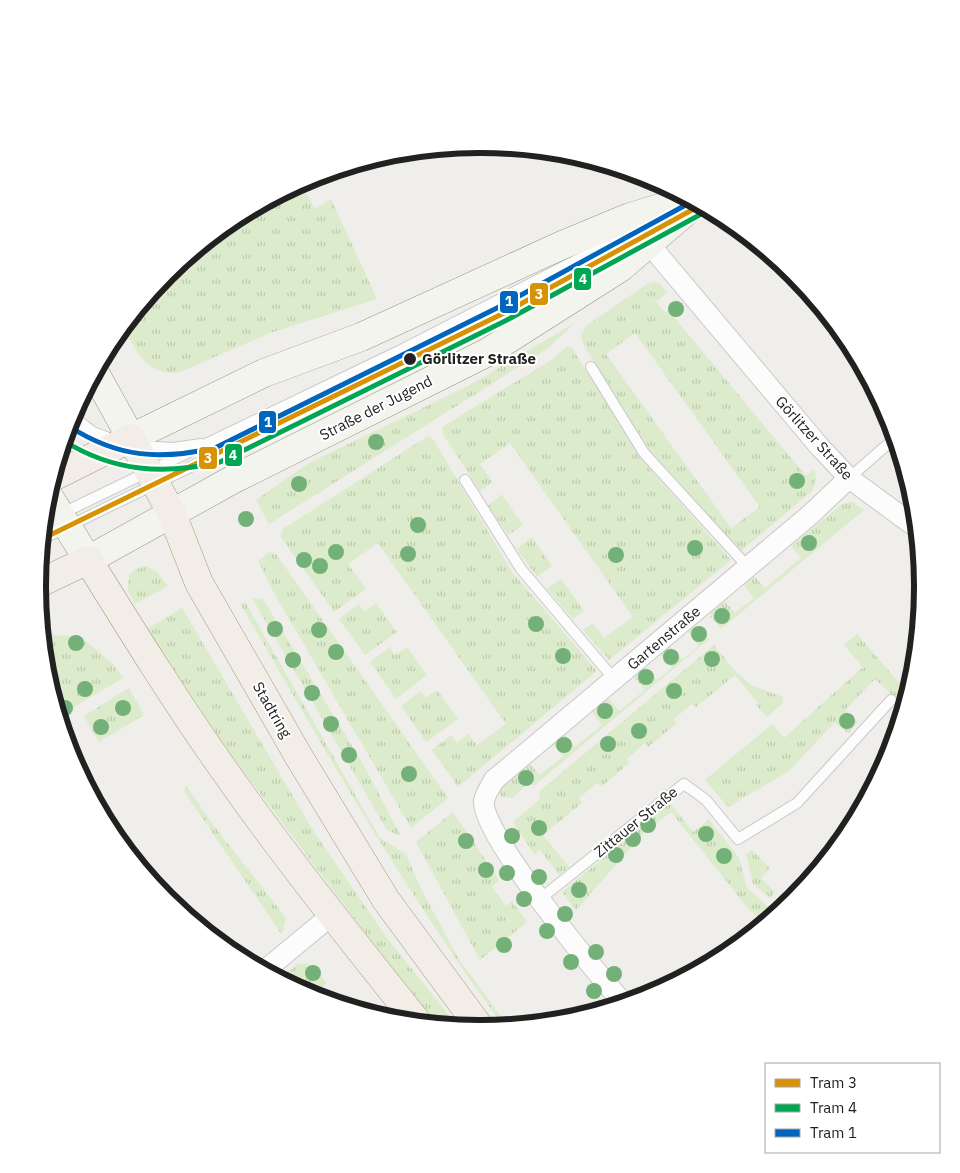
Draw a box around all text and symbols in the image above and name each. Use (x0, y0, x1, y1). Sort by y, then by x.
line badge: 4 (573, 267, 592, 291)
text: 4 (579, 270, 587, 288)
line badge: 3 (529, 282, 549, 306)
text: 3 (535, 285, 543, 303)
line badge: 1 (499, 290, 519, 314)
text: 1 (505, 292, 514, 310)
place label: Görlitzer Straße (422, 349, 536, 368)
marker: Görlitzer Straße (402, 351, 418, 367)
street label: Straße der Jugend (316, 371, 435, 444)
street label: Görlitzer Straße (772, 392, 857, 484)
line badge: 1 (258, 410, 277, 434)
text: 1 (264, 413, 273, 431)
line badge: 4 (224, 443, 243, 467)
line badge: 3 (198, 446, 218, 470)
text: 4 (229, 446, 237, 464)
text: 3 (204, 449, 212, 467)
street label: Gartenstraße (623, 602, 704, 674)
street label: Stadtring (249, 678, 296, 741)
street label: Zittauer Straße (590, 782, 681, 861)
legend (765, 1063, 940, 1153)
text: Tram 3 (810, 1073, 857, 1092)
text: Tram 4 (810, 1098, 857, 1117)
text: Tram 1 (810, 1123, 857, 1142)

